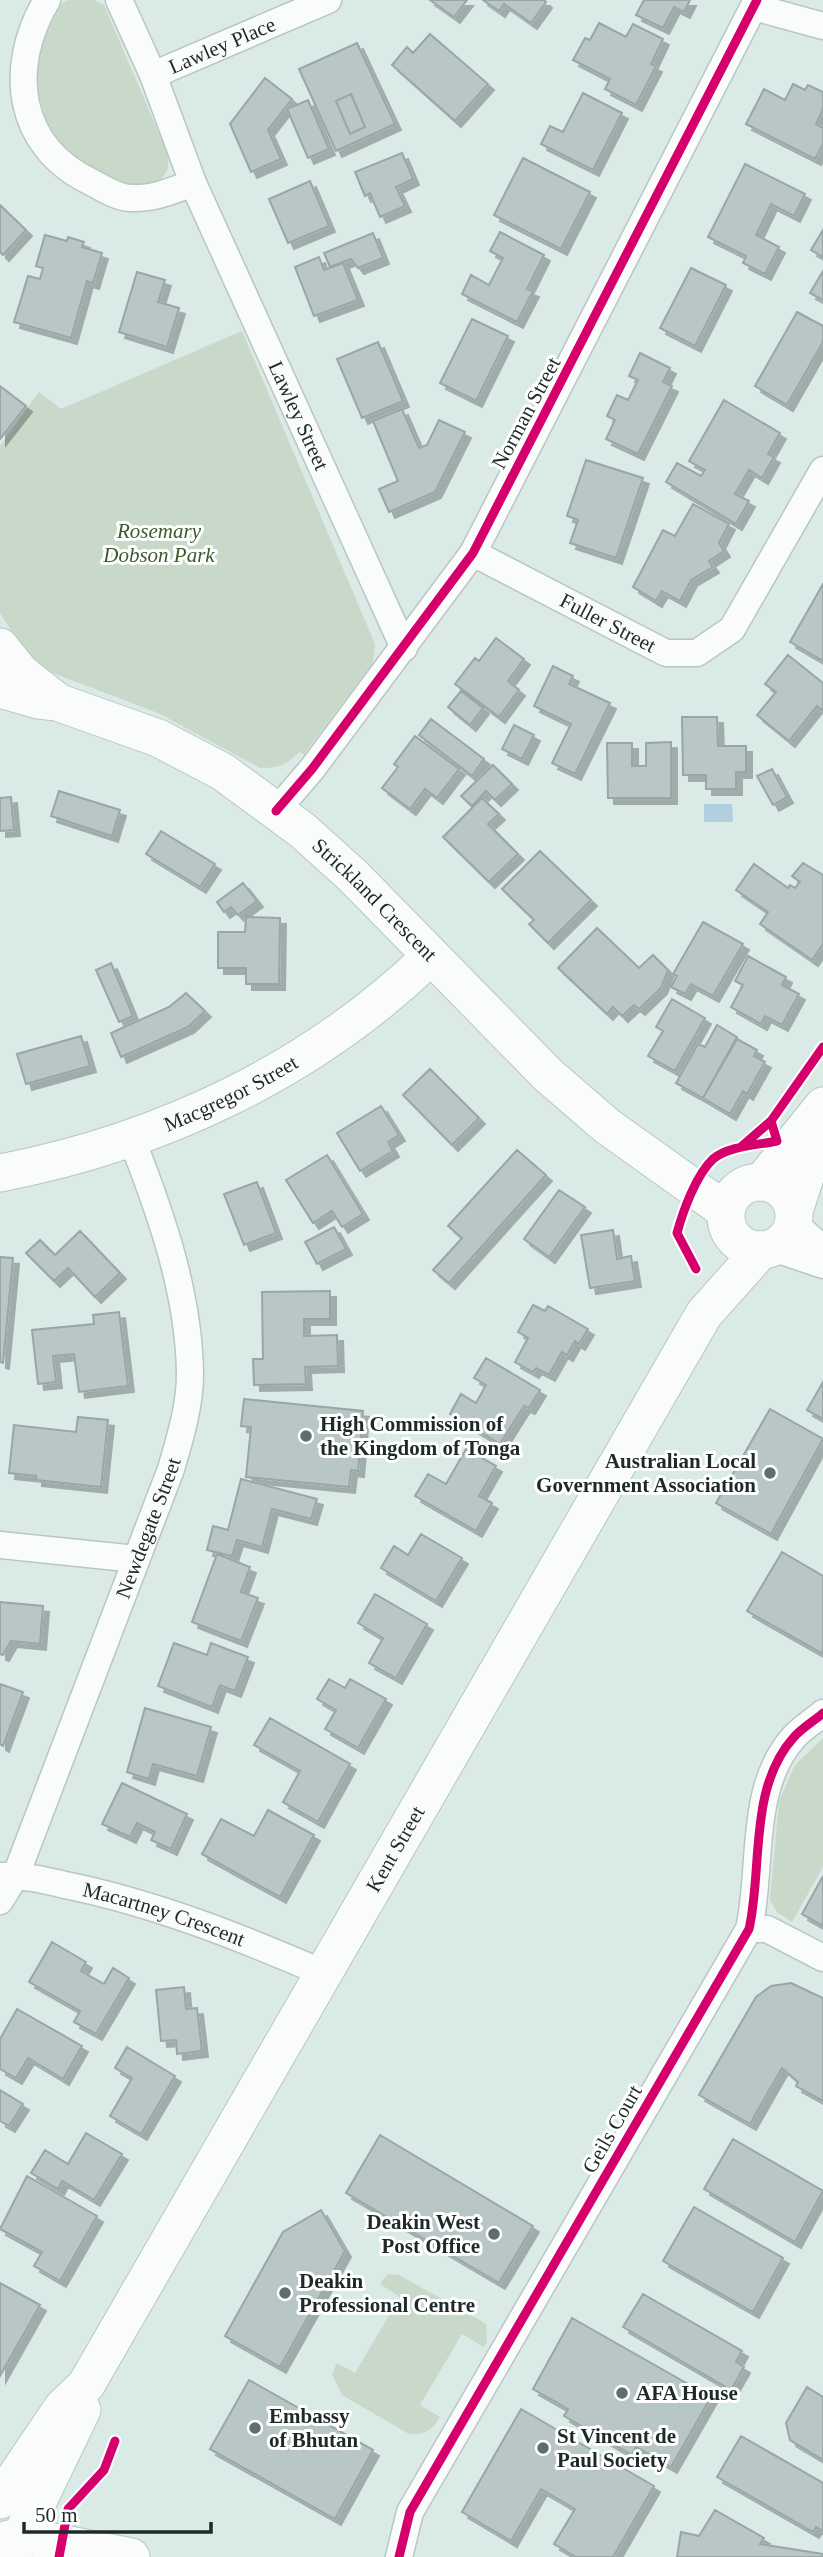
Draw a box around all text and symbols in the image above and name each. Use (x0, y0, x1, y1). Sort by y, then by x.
street label: Lawley Place (165, 12, 279, 79)
street label: Norman Street (487, 353, 566, 473)
street label: Lawley Street (263, 357, 334, 474)
park label: Rosemary Dobson Park (102, 519, 215, 567)
street label: Fuller Street (556, 588, 660, 658)
street label: Strickland Crescent (307, 833, 442, 966)
street label: Macgregor Street (160, 1050, 302, 1137)
place label: High Commission of the Kingdom of Tonga (320, 1412, 521, 1460)
marker: High Commission of the Kingdom of Tonga (298, 1428, 314, 1444)
place label: Australian Local Government Association (536, 1449, 756, 1497)
street label: Newdegate Street (111, 1455, 186, 1602)
marker: Australian Local Government Association (762, 1465, 778, 1481)
street label: Kent Street (361, 1802, 430, 1896)
street label: Macartney Crescent (81, 1877, 248, 1951)
street label: Geils Court (577, 2081, 647, 2177)
place label: Deakin West Post Office (367, 2210, 480, 2258)
marker: Deakin West Post Office (486, 2226, 502, 2242)
place label: Deakin Professional Centre (299, 2269, 475, 2317)
marker: Deakin Professional Centre (277, 2285, 293, 2301)
place label: AFA House (636, 2381, 738, 2405)
marker: AFA House (614, 2385, 630, 2401)
place label: Embassy of Bhutan (269, 2404, 359, 2452)
marker: Embassy of Bhutan (247, 2420, 263, 2436)
place label: St Vincent de Paul Society (557, 2424, 676, 2472)
marker: St Vincent de Paul Society (535, 2440, 551, 2456)
scale bar (24, 2490, 212, 2534)
text: 50 m (35, 2503, 78, 2527)

